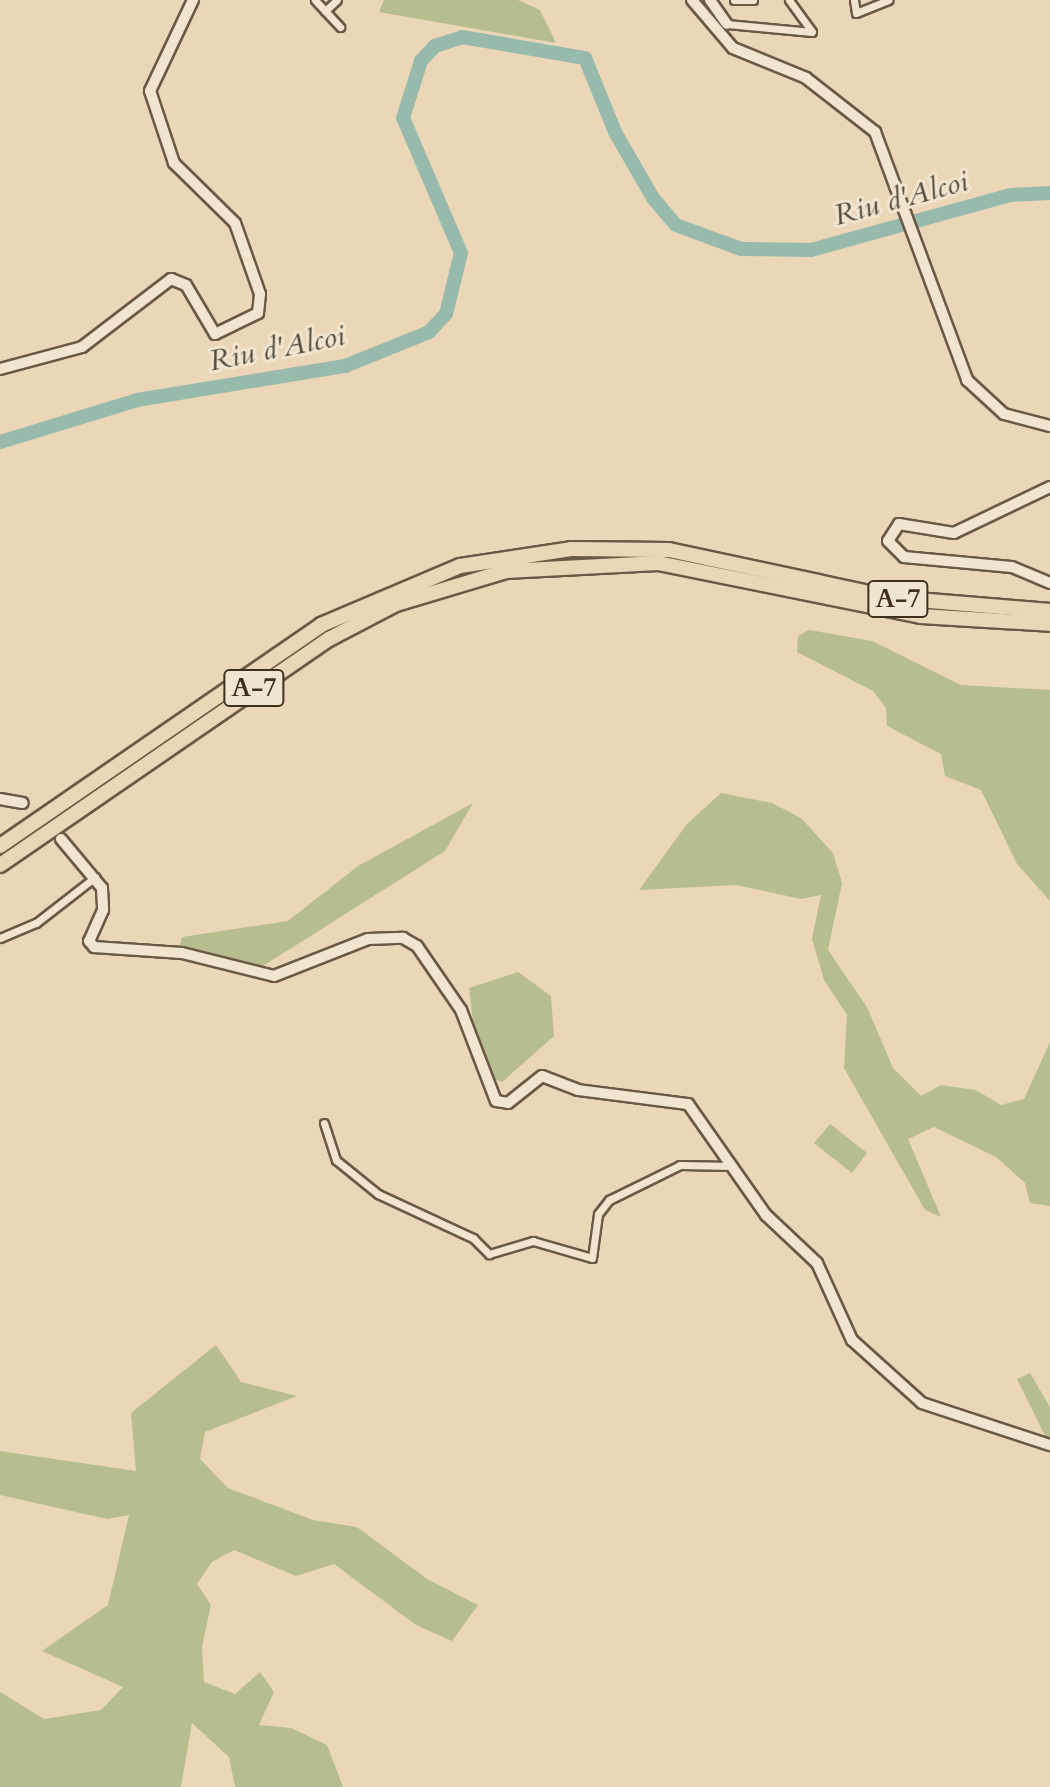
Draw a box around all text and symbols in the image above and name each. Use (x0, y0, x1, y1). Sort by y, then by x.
water label: Riu d'Alcoi (830, 164, 972, 234)
water label: Riu d'Alcoi (206, 318, 348, 380)
road number: A-7 (866, 577, 930, 621)
road number: A-7 (222, 666, 286, 710)

